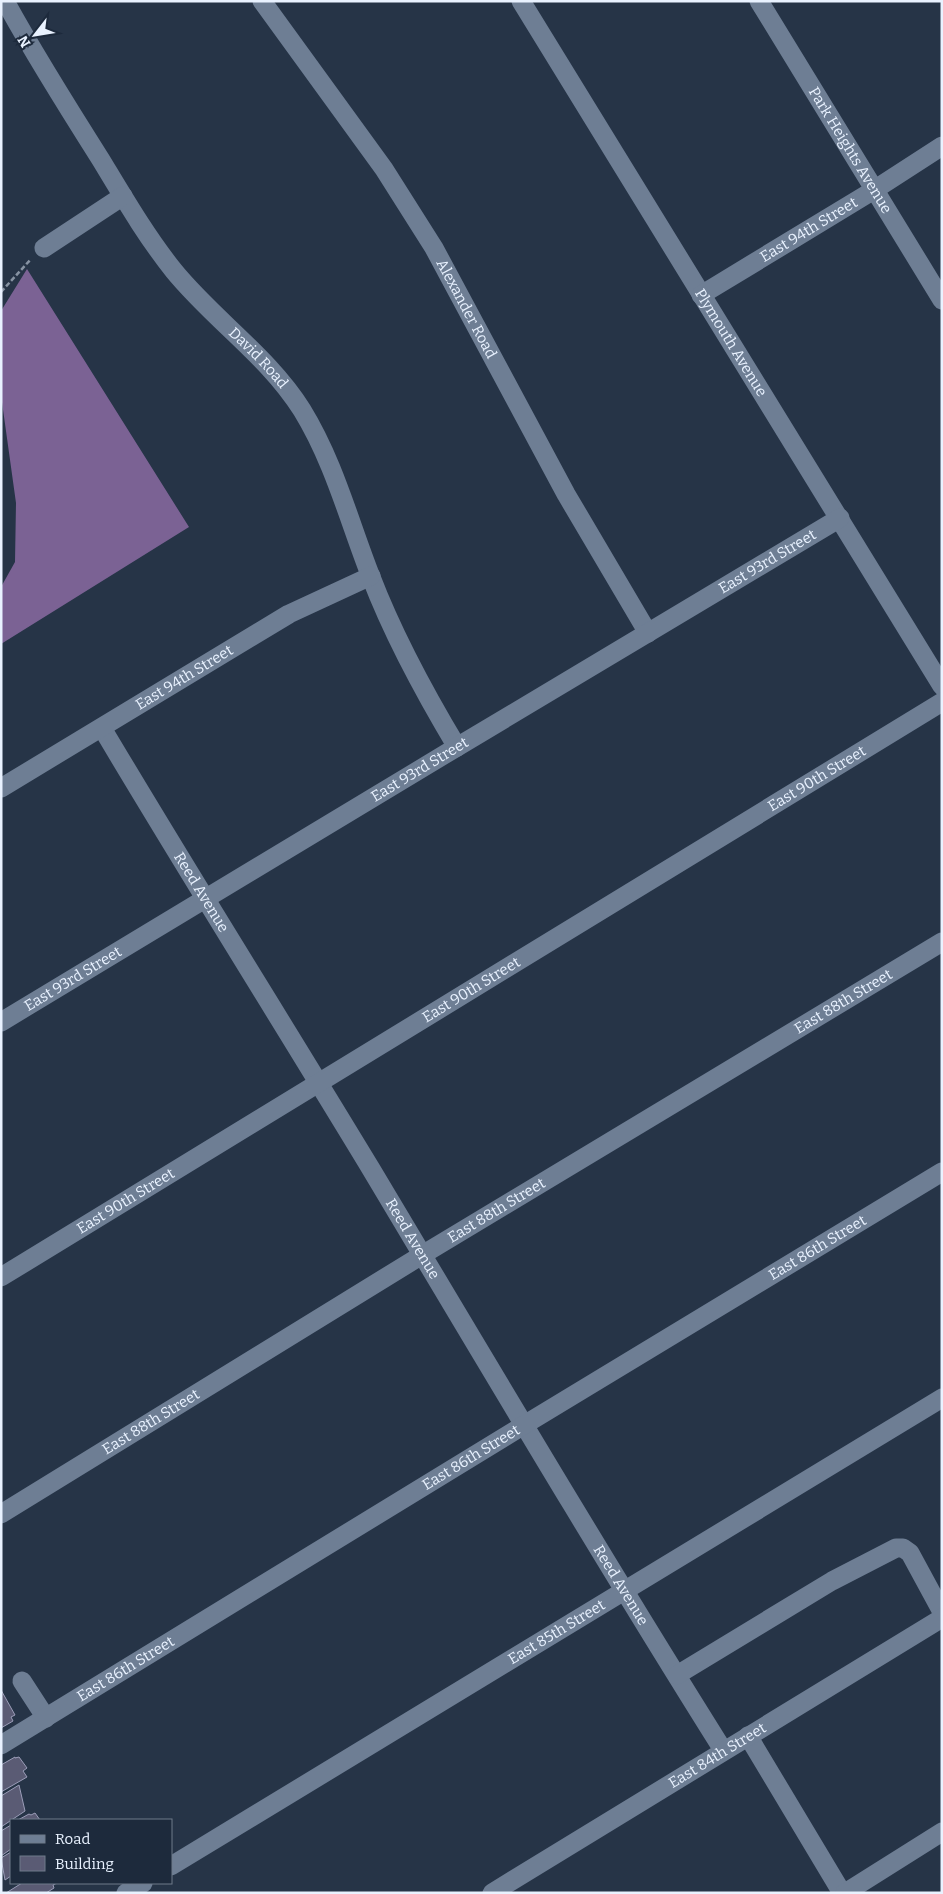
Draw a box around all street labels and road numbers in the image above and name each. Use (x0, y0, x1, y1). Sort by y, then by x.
street label: Park Heights Avenue (805, 84, 896, 217)
street label: East 94th Street (757, 193, 861, 266)
street label: Alexander Road (433, 256, 501, 362)
street label: Plymouth Avenue (691, 285, 771, 400)
street label: David Road (225, 324, 292, 392)
street label: East 93rd Street (715, 525, 820, 598)
street label: East 94th Street (132, 641, 237, 714)
street label: East 93rd Street (368, 733, 472, 806)
street label: East 90th Street (765, 742, 869, 815)
street label: Reed Avenue (170, 849, 233, 936)
street label: East 93rd Street (21, 942, 125, 1015)
street label: East 90th Street (419, 953, 524, 1026)
street label: East 88th Street (791, 965, 896, 1038)
street label: East 90th Street (73, 1164, 178, 1238)
street label: East 88th Street (444, 1174, 549, 1247)
street label: Reed Avenue (382, 1195, 444, 1282)
street label: East 86th Street (765, 1211, 870, 1284)
street label: East 88th Street (99, 1385, 203, 1458)
street label: East 86th Street (419, 1421, 523, 1494)
street label: Reed Avenue (590, 1542, 652, 1629)
street label: East 85th Street (505, 1595, 609, 1668)
street label: East 86th Street (74, 1632, 178, 1705)
street label: East 84th Street (665, 1718, 770, 1792)

